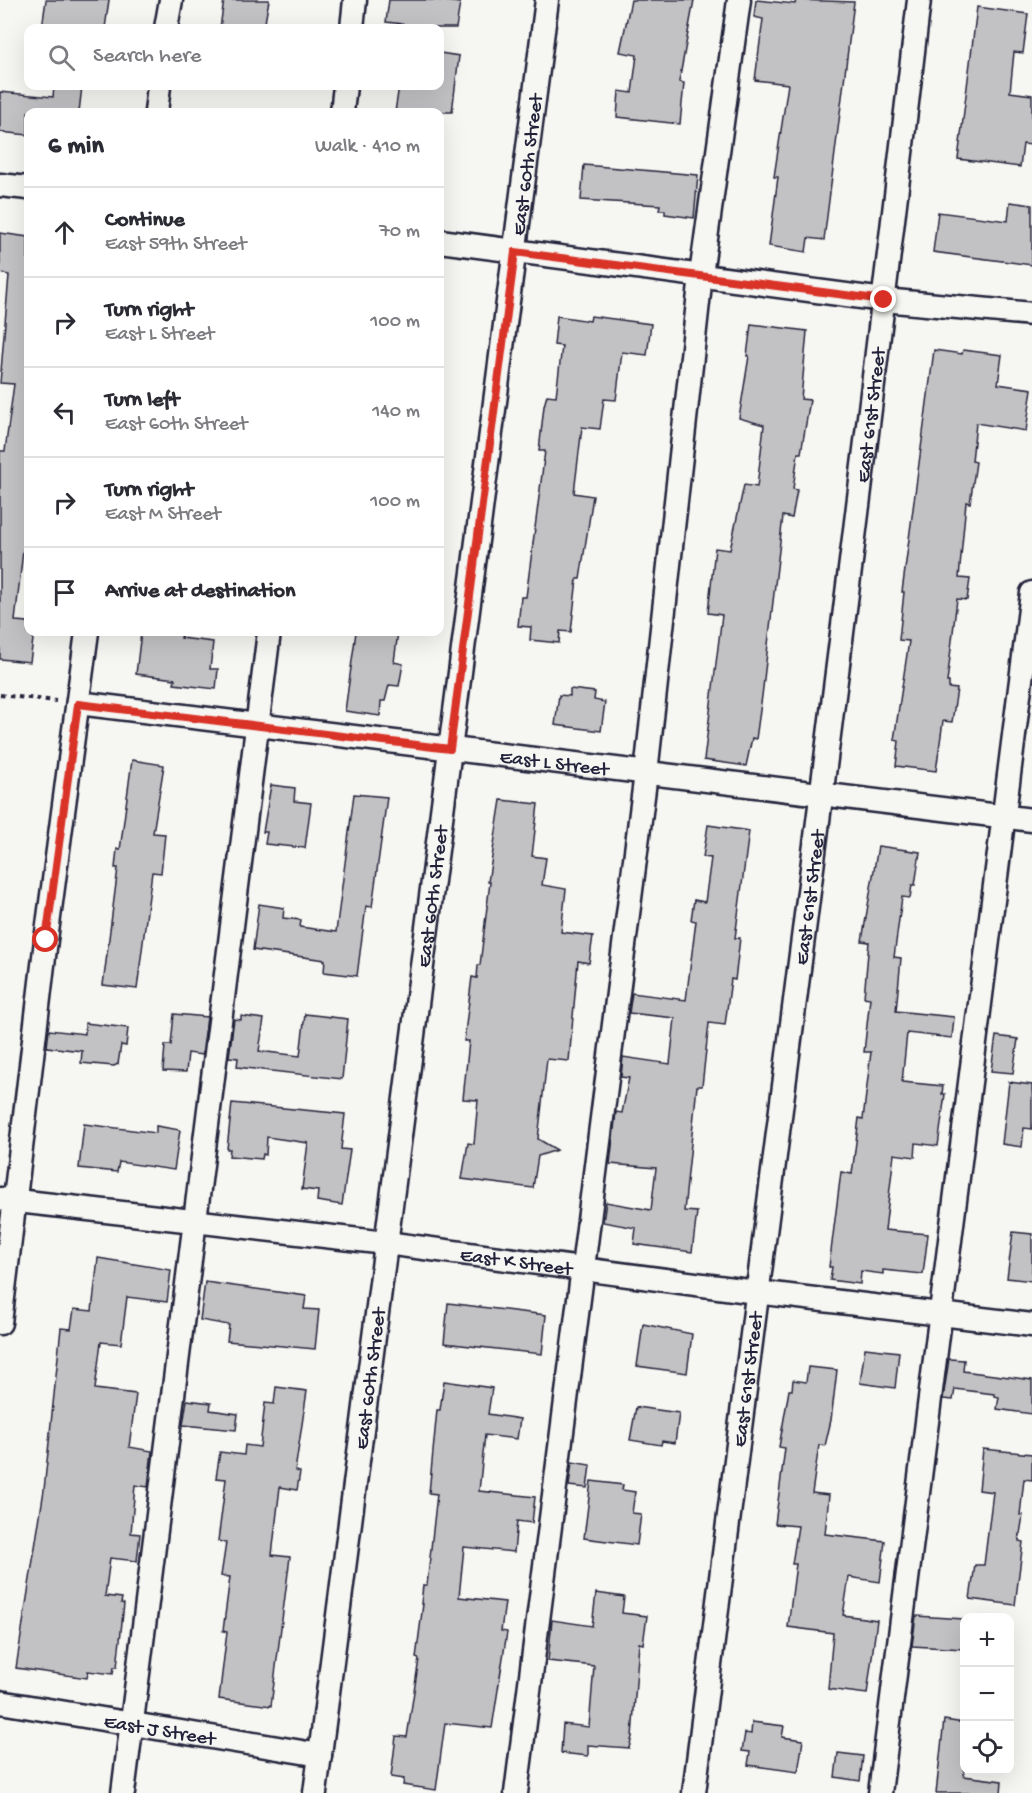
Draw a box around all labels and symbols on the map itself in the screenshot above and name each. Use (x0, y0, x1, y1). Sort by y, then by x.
street label: East 60th Street (509, 91, 550, 237)
route end (870, 286, 896, 312)
street label: East 61st Street (853, 345, 893, 484)
street label: East L Street (498, 747, 611, 783)
street label: East 60th Street (414, 823, 455, 969)
street label: East 61st Street (792, 827, 832, 966)
route start (32, 926, 58, 952)
street label: East K Street (458, 1245, 575, 1283)
street label: East 60th Street (352, 1305, 393, 1451)
street label: East 61st Street (730, 1309, 770, 1449)
street label: East J Street (102, 1711, 218, 1753)

